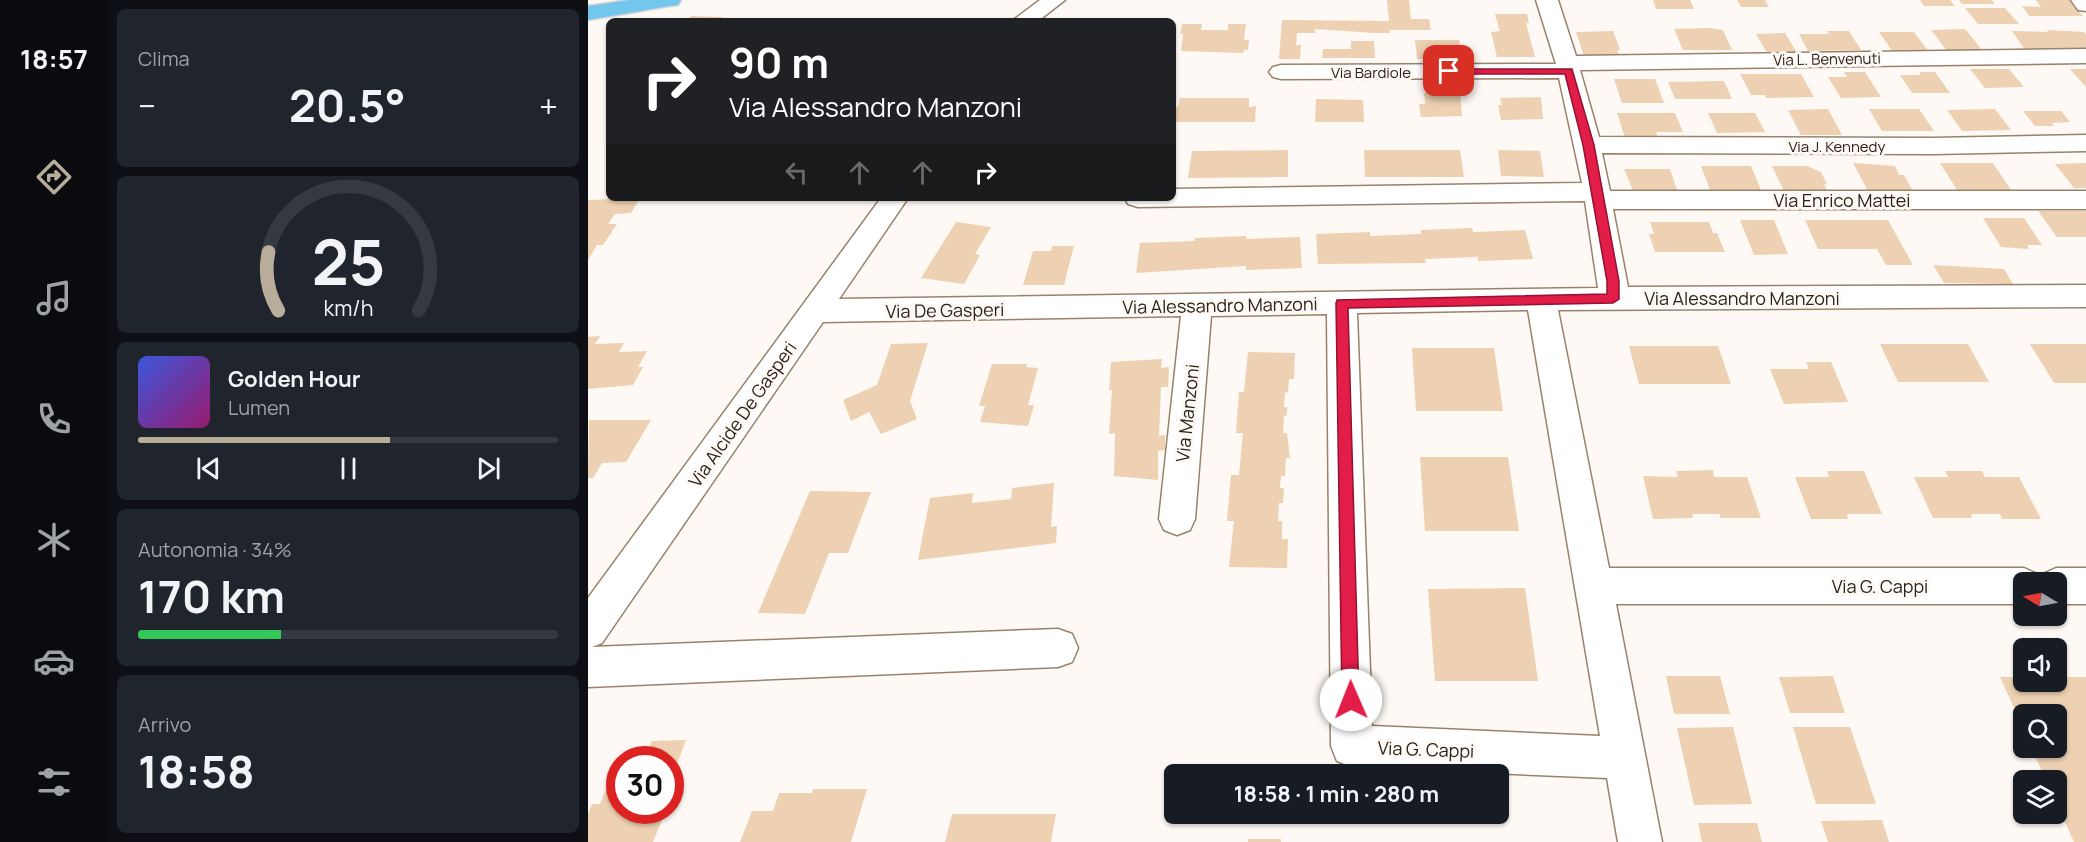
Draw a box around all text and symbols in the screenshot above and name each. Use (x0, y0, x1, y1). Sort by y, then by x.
text: 90 m (729, 33, 829, 91)
text: 18:57 (20, 40, 88, 77)
icon: right (630, 42, 708, 120)
text: Clima (138, 45, 190, 72)
pin (1423, 45, 1474, 96)
street label: Via L. Benvenuti (1773, 48, 1881, 70)
icon: arrive (1432, 54, 1465, 87)
street label: Via Bardiole (1331, 62, 1411, 83)
text: 20.5° (289, 74, 406, 136)
text: − (138, 83, 156, 128)
text: + (539, 83, 558, 128)
text: Via Alessandro Manzoni (729, 88, 1022, 125)
street label: Via J. Kennedy (1789, 136, 1885, 157)
icon: directions (33, 156, 75, 198)
icon: left (780, 156, 813, 189)
icon: ahead (843, 156, 876, 189)
icon: ahead (906, 156, 939, 189)
icon: right (969, 156, 1002, 189)
street label: Via Enrico Mattei (1773, 188, 1911, 212)
text: 25 (311, 219, 385, 305)
icon: music (33, 277, 75, 319)
street label: Via Alessandro Manzoni (1644, 286, 1840, 310)
street label: Via Alessandro Manzoni (1122, 291, 1318, 319)
text: km/h (323, 294, 373, 323)
street label: Via De Gasperi (886, 297, 1004, 323)
street label: Via Alcide De Gasperi (683, 336, 801, 492)
street label: Via Manzoni (1170, 363, 1204, 463)
text: Golden Hour (228, 364, 361, 394)
text: Lumen (228, 394, 290, 421)
icon: phone (33, 398, 75, 440)
icon: previous (192, 452, 225, 485)
icon: pause (332, 452, 365, 485)
icon: next (472, 452, 505, 485)
icon: climate (33, 519, 75, 561)
text: Autonomia · 34% (138, 536, 292, 563)
text: 170 km (138, 565, 285, 627)
north arrow (2013, 572, 2067, 626)
map controls (2013, 572, 2067, 824)
street label: Via G. Cappi (1832, 574, 1928, 598)
button: sound (2013, 638, 2067, 692)
icon: car (33, 640, 75, 682)
position arrow (1319, 668, 1383, 732)
button: search (2013, 704, 2067, 758)
text: Arrivo (138, 711, 191, 738)
street label: Via G. Cappi (1377, 735, 1475, 763)
text: 18:58 (138, 740, 255, 802)
speed limit sign: 30 (606, 746, 684, 824)
icon: filters (33, 761, 75, 803)
button: layers (2013, 770, 2067, 824)
text: 18:58 · 1 min · 280 m (1234, 779, 1439, 809)

